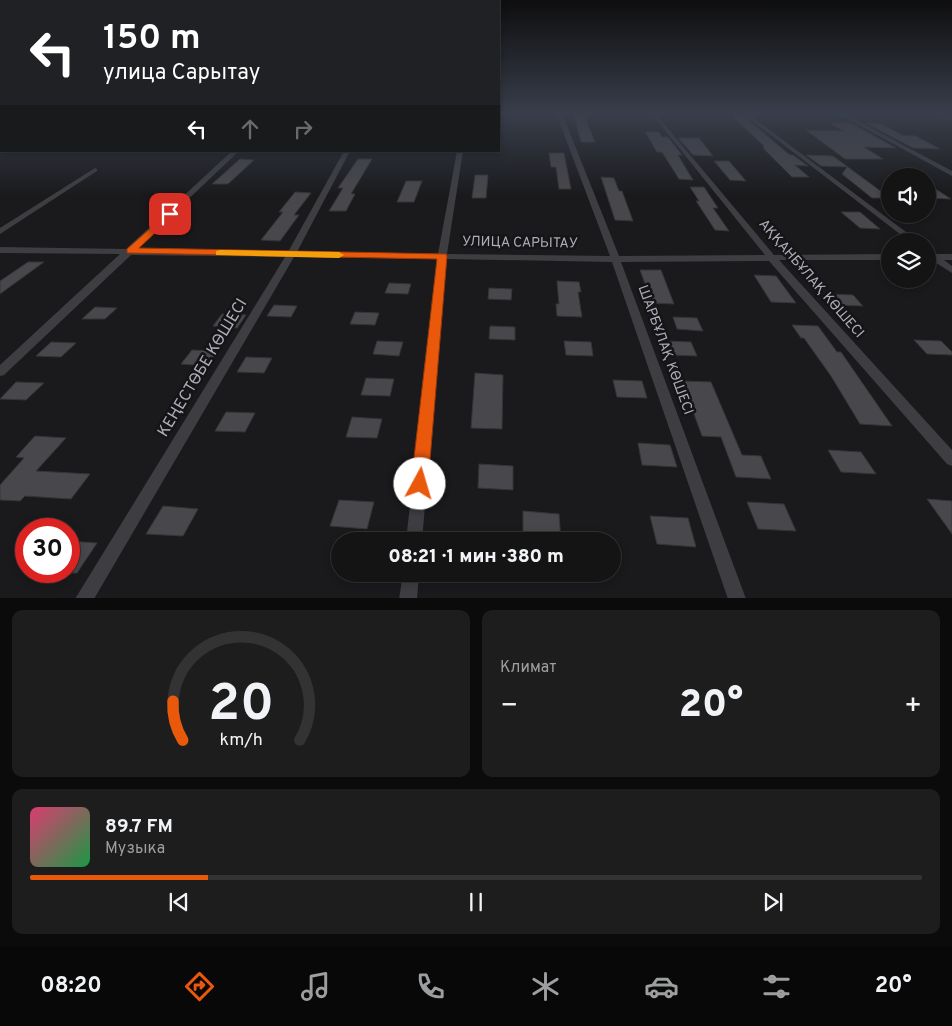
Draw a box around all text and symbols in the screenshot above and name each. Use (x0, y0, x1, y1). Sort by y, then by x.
text: 150 m (103, 17, 201, 61)
icon: left (20, 20, 85, 85)
text: улица Сарытау (103, 60, 260, 87)
icon: left (183, 115, 211, 143)
icon: ahead (236, 115, 264, 143)
icon: right (289, 115, 317, 143)
map controls (881, 168, 936, 288)
button: sound (881, 168, 936, 223)
pin (149, 193, 191, 235)
icon: arrive (156, 200, 184, 228)
street label: АҚҚАНБҰЛАҚ КӨШЕСІ (755, 216, 867, 342)
street label: УЛИЦА САРЫТАУ (462, 233, 578, 253)
button: layers (881, 233, 936, 288)
street label: ШАРБҰЛАҚ КӨШЕСІ (634, 283, 696, 417)
street label: КЕҢЕСТӨБЕ КӨШЕСІ (154, 295, 252, 441)
position arrow (393, 457, 445, 509)
speed limit sign: 30 (15, 518, 80, 583)
text: 08:21 · 1 мин · 380 m (388, 545, 564, 569)
text: Климат (500, 658, 557, 678)
text: 20 (208, 673, 274, 739)
text: 20° (679, 682, 743, 731)
text: − (500, 689, 518, 725)
text: + (904, 689, 922, 725)
text: km/h (219, 729, 263, 752)
text: 89.7 FM (105, 815, 173, 839)
text: Музыка (105, 839, 165, 859)
icon: previous (165, 888, 193, 916)
icon: pause (462, 888, 490, 916)
icon: next (759, 888, 787, 916)
icon: directions (182, 969, 217, 1004)
icon: music (298, 969, 333, 1004)
icon: phone (413, 969, 448, 1004)
icon: climate (528, 969, 563, 1004)
icon: car (644, 969, 679, 1004)
icon: filters (759, 969, 794, 1004)
text: 08:20 (40, 973, 102, 1000)
text: 20° (875, 973, 912, 1000)

